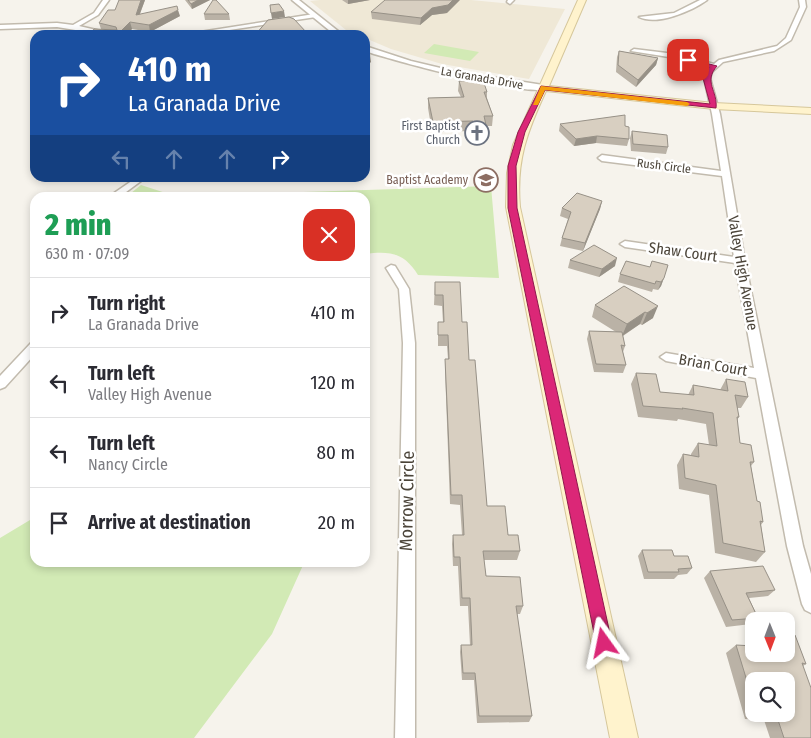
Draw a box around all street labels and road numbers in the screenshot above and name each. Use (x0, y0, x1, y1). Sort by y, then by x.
street label: La Granada Drive (440, 64, 524, 92)
street label: Rush Circle (636, 156, 692, 176)
street label: Valley High Avenue (724, 214, 762, 332)
street label: Shaw Court (647, 238, 719, 266)
street label: Brian Court (677, 350, 749, 380)
street label: Morrow Circle (395, 450, 419, 551)

